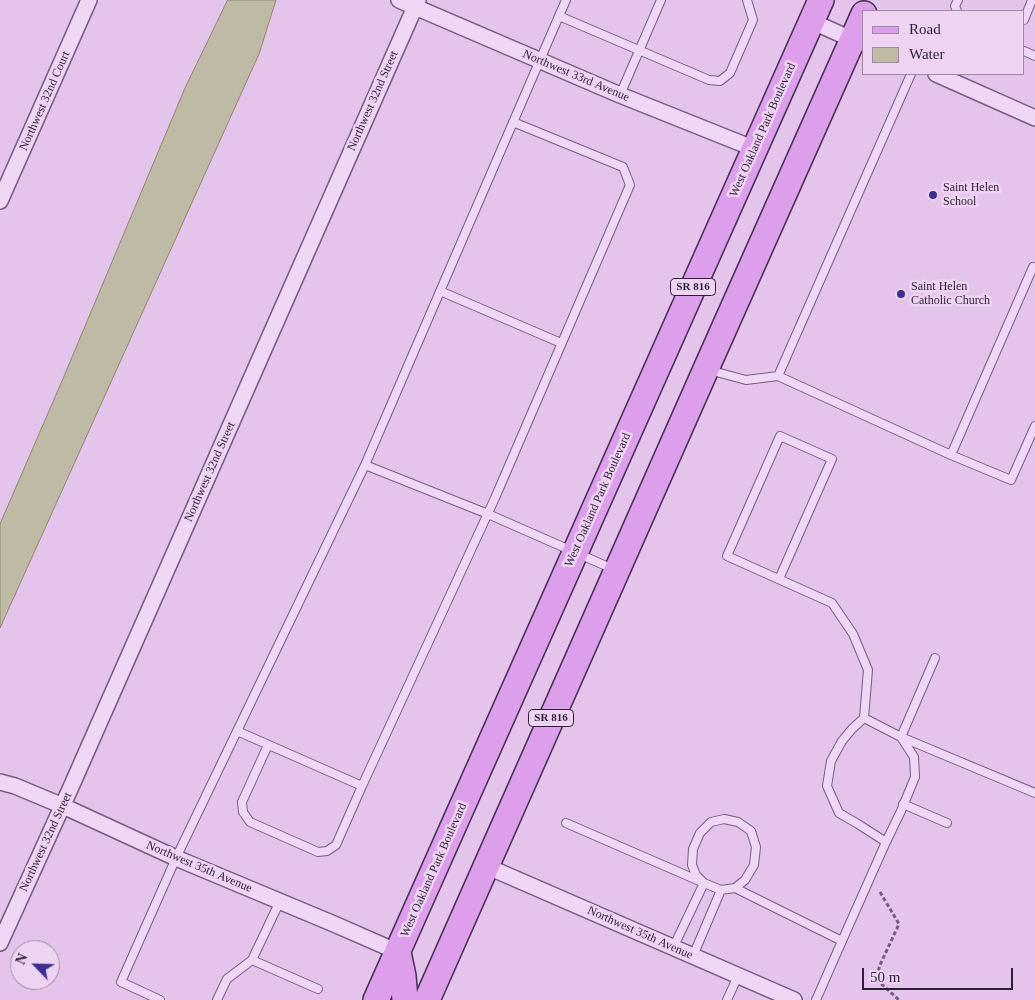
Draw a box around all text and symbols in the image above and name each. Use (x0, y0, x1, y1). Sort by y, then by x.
legend (862, 10, 1025, 75)
text: Road (909, 21, 941, 37)
text: Water (909, 46, 944, 62)
street label: Northwest 33rd Avenue (521, 47, 631, 105)
street label: Northwest 32nd Court (17, 49, 73, 153)
street label: Northwest 32nd Street (344, 49, 402, 153)
street label: West Oakland Park Boulevard (727, 61, 799, 199)
place label: Saint Helen School (943, 181, 999, 209)
marker: Saint Helen School (927, 189, 939, 201)
road number: SR 816 (670, 278, 716, 296)
place label: Saint Helen Catholic Church (911, 280, 990, 308)
marker: Saint Helen Catholic Church (895, 288, 907, 300)
street label: Northwest 32nd Street (181, 420, 239, 524)
street label: West Oakland Park Boulevard (562, 431, 634, 569)
road number: SR 816 (528, 710, 574, 726)
street label: Northwest 32nd Street (17, 790, 75, 894)
street label: West Oakland Park Boulevard (398, 801, 470, 939)
street label: Northwest 35th Avenue (144, 838, 254, 896)
street label: Northwest 35th Avenue (585, 903, 695, 963)
north arrow (10, 940, 60, 990)
text: N (13, 951, 31, 967)
scale bar (865, 958, 1016, 990)
text: 50 m (870, 969, 900, 985)

